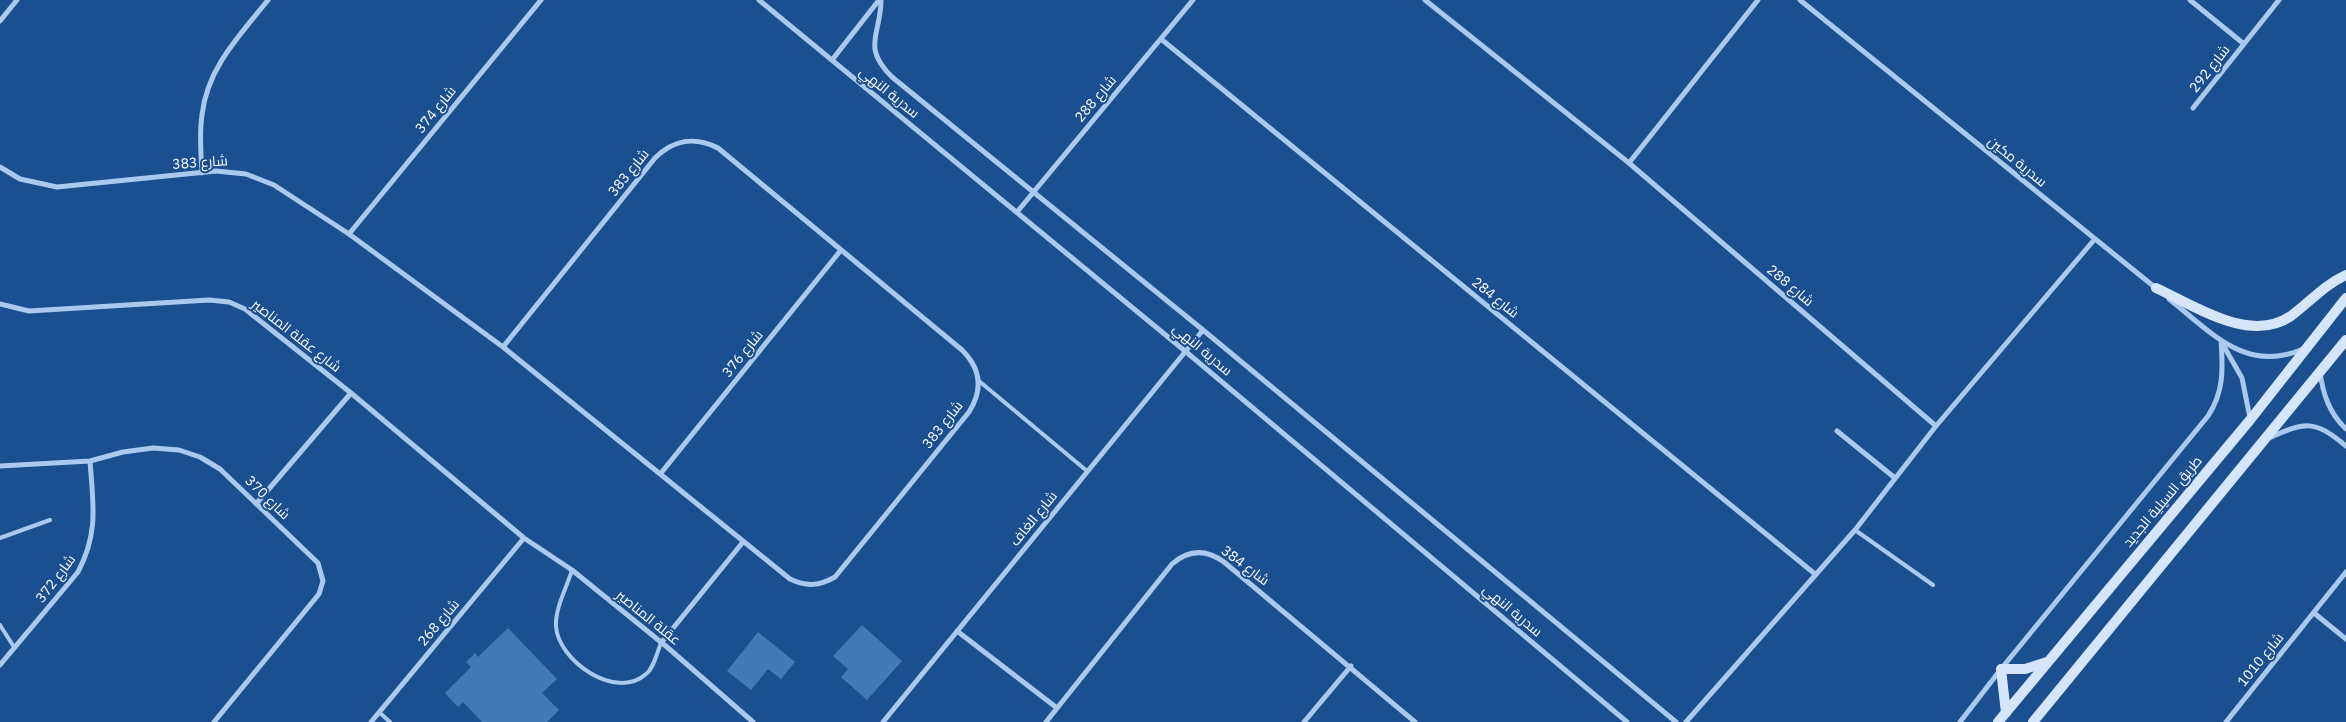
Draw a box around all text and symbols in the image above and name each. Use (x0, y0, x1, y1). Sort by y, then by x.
street label: شارع 292 (2186, 42, 2234, 96)
street label: سدرية النهي (856, 64, 922, 122)
street label: شارع 288 (1072, 72, 1120, 126)
street label: شارع 374 (412, 83, 460, 137)
street label: سدرية مكين (1984, 133, 2050, 191)
street label: شارع 383 (605, 146, 653, 200)
street label: شارع 383 (172, 153, 228, 173)
street label: شارع 288 (1763, 262, 1817, 310)
street label: شارع 284 (1468, 274, 1522, 322)
street label: شارع عقلة المناصير (248, 296, 344, 376)
street label: سدرية النهي (1169, 320, 1235, 380)
street label: شارع 376 (719, 327, 767, 381)
street label: شارع 383 (919, 398, 967, 452)
street label: طريق السيلية الجديد (2120, 453, 2206, 551)
street label: شارع 370 (241, 473, 293, 523)
street label: شارع الغاف (1007, 488, 1061, 550)
street label: شارع 384 (1218, 543, 1272, 589)
street label: شارع 372 (33, 552, 79, 606)
street label: سدرية النهي (1479, 581, 1545, 641)
street label: عقلة المناصير (612, 587, 684, 649)
street label: شارع 268 (415, 596, 463, 650)
street label: شارع 1010 (2234, 630, 2288, 690)

